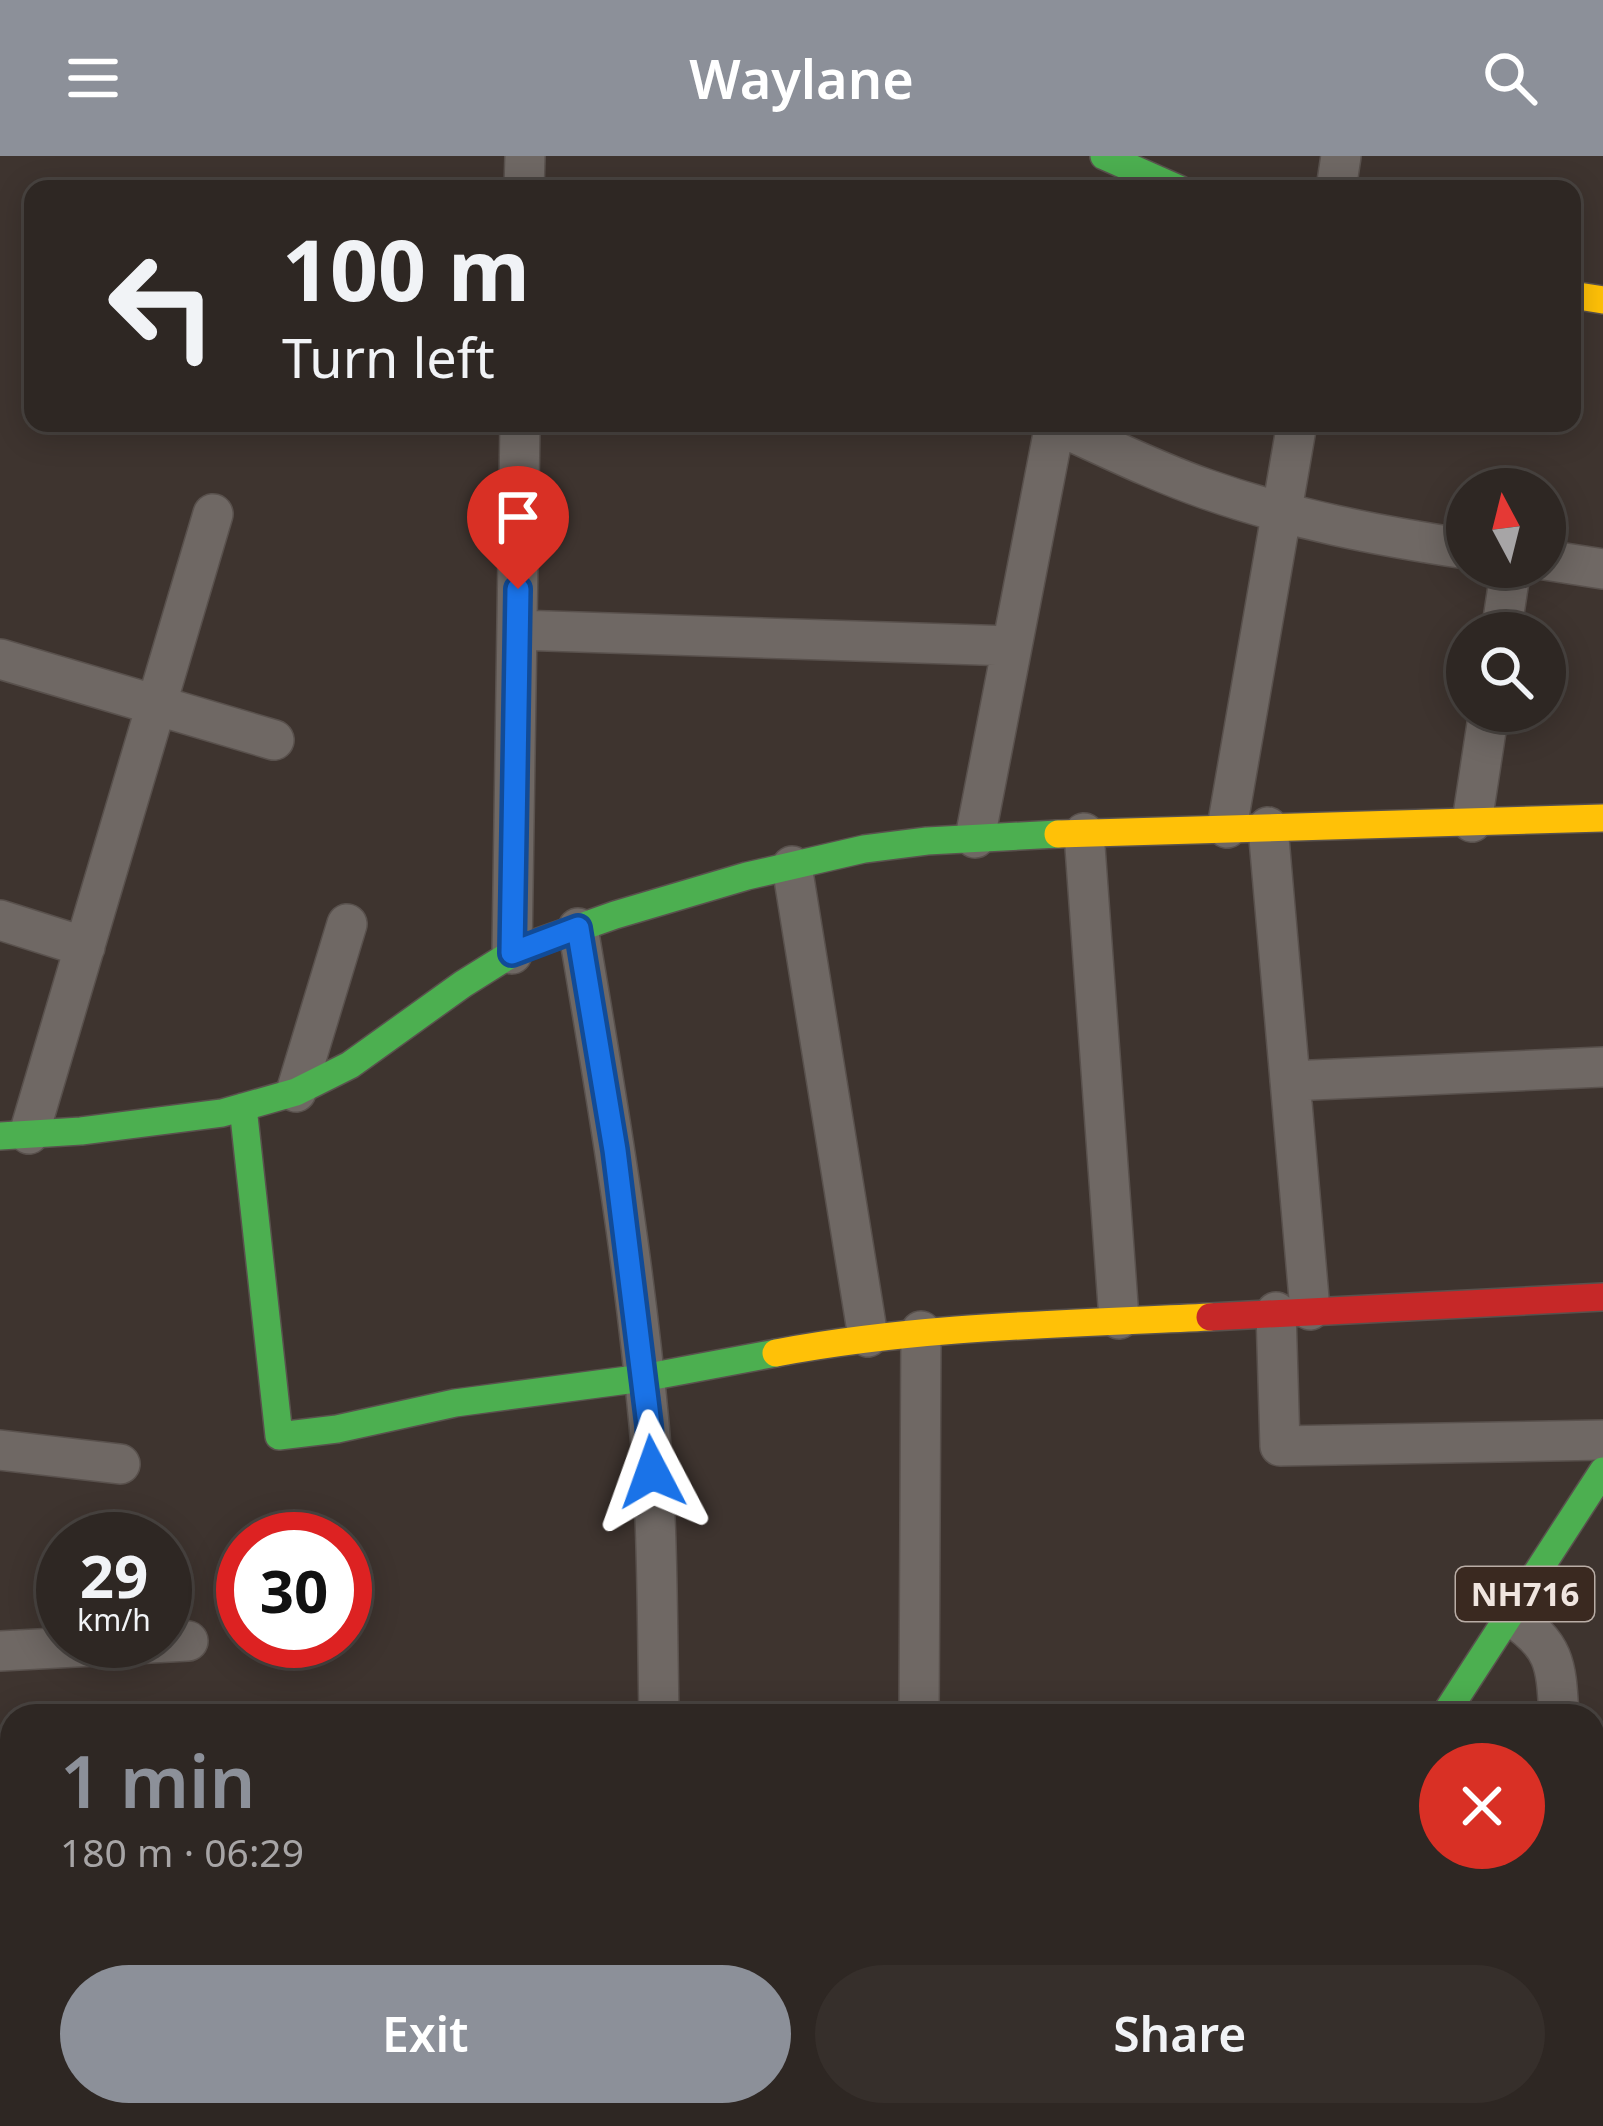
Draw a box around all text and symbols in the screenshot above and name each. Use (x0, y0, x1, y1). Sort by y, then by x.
text: Waylane (689, 41, 914, 115)
icon: menu (60, 45, 126, 111)
icon: search (1477, 45, 1543, 111)
text: 100 m (282, 211, 530, 326)
icon: left (84, 228, 240, 384)
text: Turn left (282, 320, 495, 394)
pin (467, 466, 569, 589)
north arrow (1446, 468, 1566, 588)
map controls (1446, 468, 1566, 732)
icon: arrive (485, 484, 551, 550)
button: search (1446, 612, 1566, 732)
position arrow (589, 1409, 715, 1535)
speed limit sign: 30 (216, 1512, 372, 1668)
text: 29 (80, 1534, 148, 1616)
road number: NH716 (1456, 1567, 1594, 1621)
text: km/h (77, 1599, 151, 1640)
text: 1 min (60, 1731, 255, 1829)
button: close (1419, 1743, 1545, 1869)
text: 180 m · 06:29 (60, 1825, 304, 1878)
button: Exit (60, 1965, 791, 2103)
button: Share (815, 1965, 1545, 2103)

